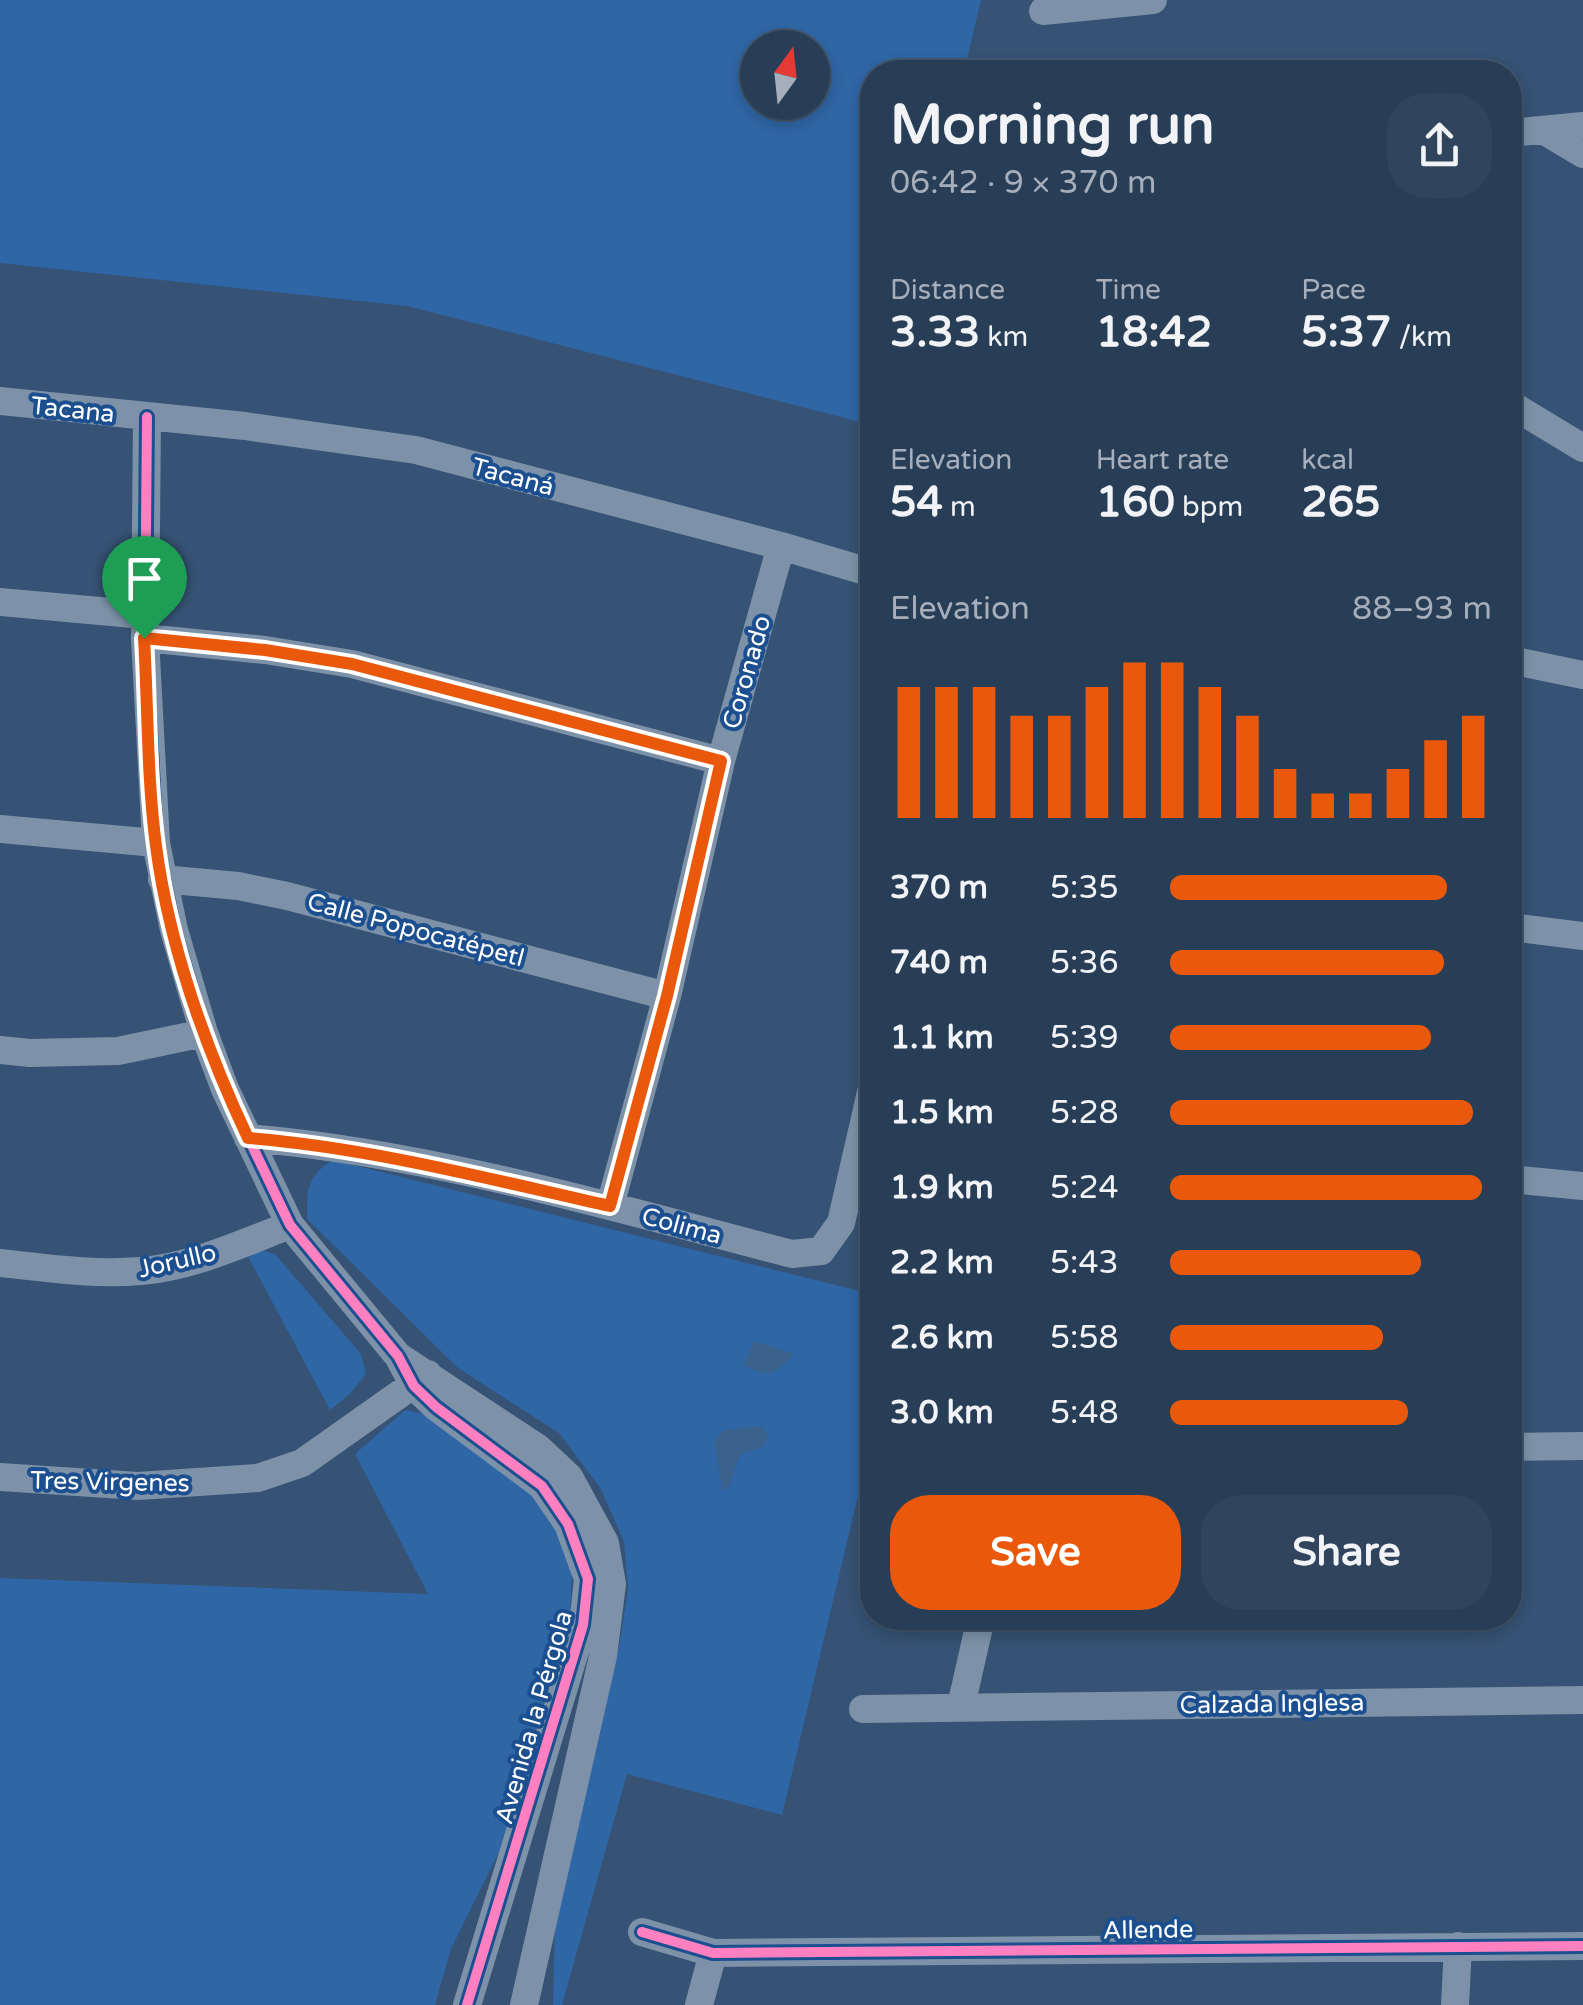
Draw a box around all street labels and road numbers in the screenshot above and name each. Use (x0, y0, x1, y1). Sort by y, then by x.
street label: Tacana (30, 391, 116, 429)
street label: Tacaná (468, 452, 557, 502)
street label: Coronado (716, 612, 777, 733)
street label: Calle Popocatépetl (304, 887, 528, 973)
street label: Colima (638, 1201, 725, 1251)
street label: Jorullo (135, 1237, 219, 1285)
street label: Tres Virgenes (30, 1466, 190, 1498)
street label: Avenida la Pérgola (489, 1607, 579, 1827)
street label: Calzada Inglesa (1179, 1687, 1365, 1721)
street label: Allende (1103, 1914, 1193, 1946)

